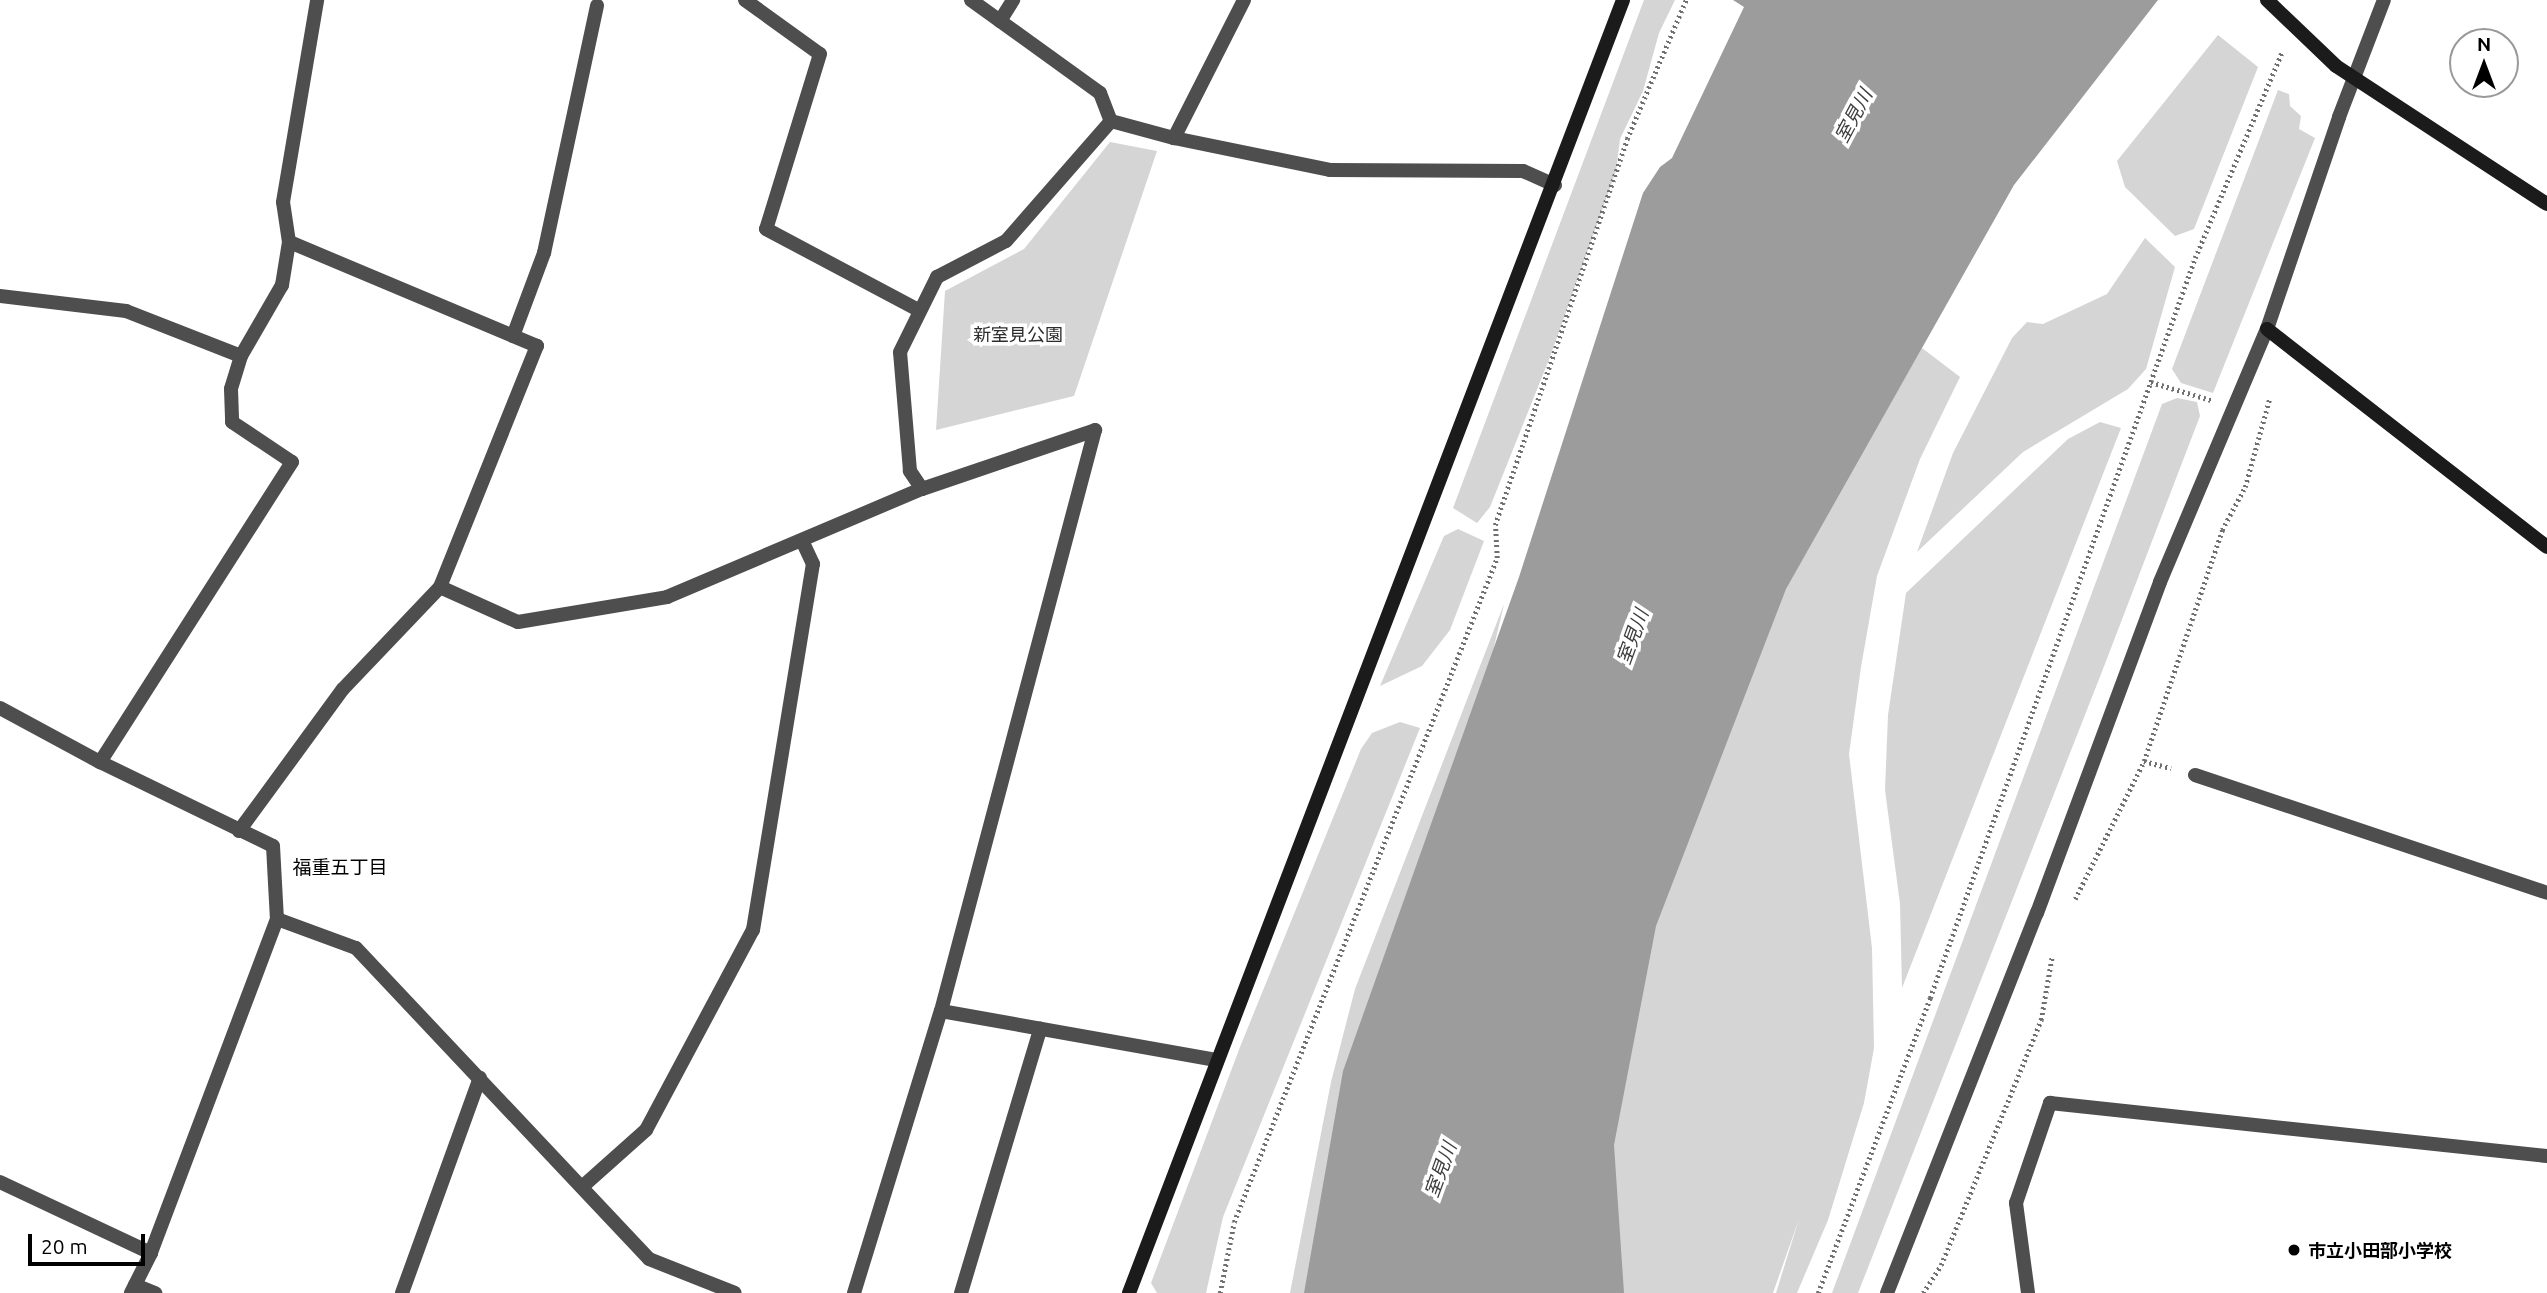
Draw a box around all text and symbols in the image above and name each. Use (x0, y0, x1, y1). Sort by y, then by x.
north arrow (2449, 28, 2519, 98)
text: N (2477, 33, 2491, 55)
water label: 室見川 (1831, 85, 1877, 147)
park label: 新室見公園 (973, 323, 1063, 345)
water label: 室見川 (1613, 606, 1653, 668)
district label: 福重五丁目 (293, 857, 387, 879)
water label: 室見川 (1421, 1139, 1461, 1201)
scale bar (32, 1220, 149, 1264)
text: 20 m (41, 1234, 88, 1258)
place label: 市立小田部小学校 (2308, 1239, 2452, 1261)
marker: 市立小田部小学校 (2286, 1242, 2302, 1258)

